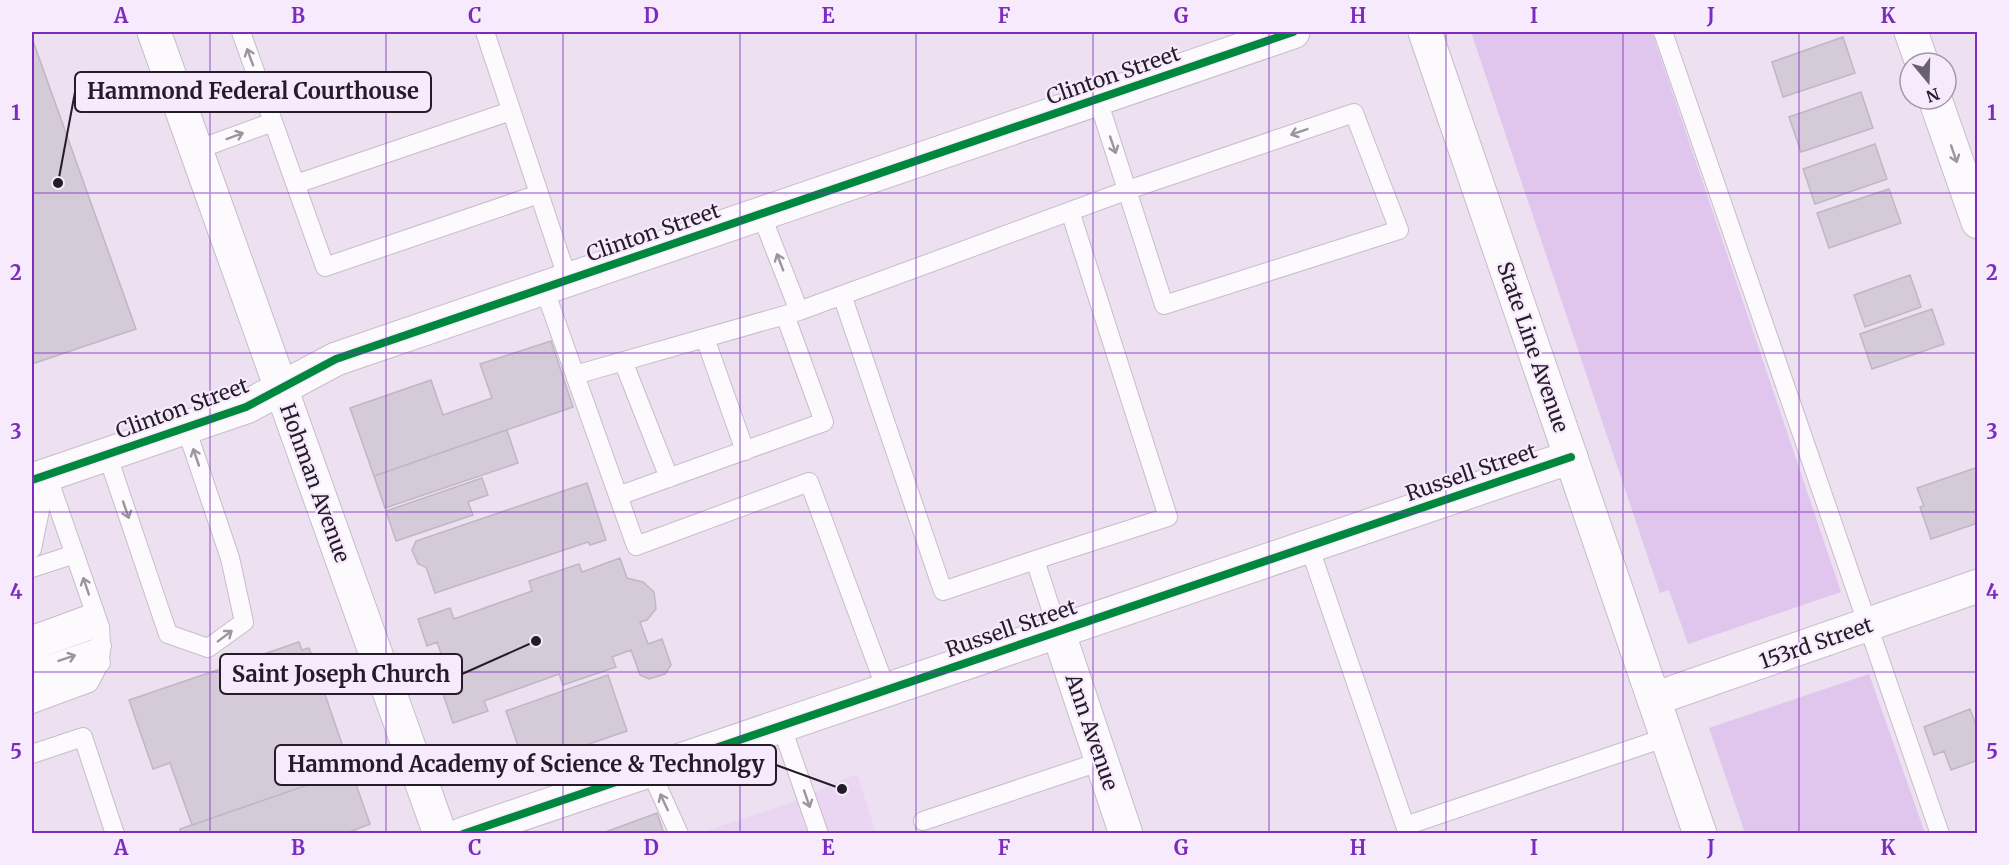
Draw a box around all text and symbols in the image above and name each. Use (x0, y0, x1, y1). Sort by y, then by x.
text: A (113, 3, 129, 28)
text: B (291, 3, 305, 28)
text: C (468, 3, 482, 28)
text: D (643, 3, 659, 28)
text: E (821, 3, 835, 28)
text: F (998, 3, 1011, 28)
text: G (1174, 3, 1189, 28)
text: H (1350, 3, 1366, 28)
text: I (1530, 3, 1538, 28)
text: J (1706, 3, 1715, 28)
text: K (1881, 3, 1896, 28)
street label: Clinton Street (1043, 40, 1183, 110)
one-way arrow (244, 48, 255, 67)
north arrow (1898, 51, 1958, 111)
callout: Hammond Federal Courthouse (75, 72, 431, 112)
text: Hammond Federal Courthouse (87, 77, 419, 105)
text: N (1923, 84, 1942, 107)
text: 1 (11, 100, 21, 125)
text: 1 (1987, 100, 1997, 125)
one-way arrow (1290, 127, 1309, 138)
one-way arrow (225, 129, 244, 140)
one-way arrow (1108, 135, 1119, 154)
one-way arrow (1949, 144, 1960, 163)
street label: Clinton Street (583, 197, 723, 267)
one-way arrow (774, 253, 785, 272)
street label: State Line Avenue (1491, 258, 1575, 436)
text: 2 (10, 260, 22, 285)
text: 2 (1986, 260, 1998, 285)
street label: Clinton Street (112, 371, 252, 445)
street label: Hohman Avenue (274, 400, 356, 566)
text: 3 (10, 419, 22, 444)
text: 3 (1986, 419, 1998, 444)
street label: Russell Street (1402, 437, 1540, 507)
one-way arrow (189, 448, 200, 467)
one-way arrow (121, 500, 132, 519)
one-way arrow (80, 577, 91, 596)
text: 4 (10, 579, 23, 604)
text: 4 (1986, 579, 1999, 604)
street label: Russell Street (942, 593, 1080, 663)
street label: 153rd Street (1756, 611, 1876, 675)
one-way arrow (217, 629, 233, 642)
one-way arrow (57, 652, 75, 663)
callout: Saint Joseph Church (220, 654, 462, 694)
text: Saint Joseph Church (232, 660, 450, 688)
street label: Ann Avenue (1059, 669, 1125, 794)
text: 5 (10, 739, 22, 764)
text: 5 (1986, 739, 1998, 764)
callout: Hammond Academy of Science & Technolgy (275, 745, 776, 785)
text: Hammond Academy of Science & Technolgy (287, 750, 765, 778)
one-way arrow (803, 789, 814, 808)
one-way arrow (658, 793, 670, 811)
text: A (113, 835, 129, 860)
text: B (291, 835, 305, 860)
text: C (468, 835, 482, 860)
text: D (643, 835, 659, 860)
text: E (821, 835, 835, 860)
text: F (998, 835, 1011, 860)
text: G (1174, 835, 1189, 860)
text: H (1350, 835, 1366, 860)
text: I (1530, 835, 1538, 860)
text: J (1706, 835, 1715, 860)
text: K (1881, 835, 1896, 860)

